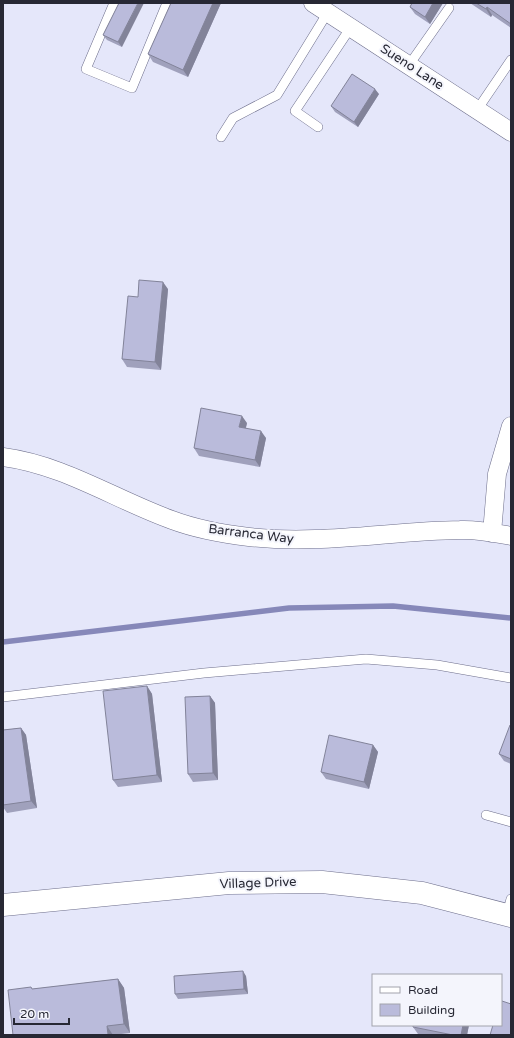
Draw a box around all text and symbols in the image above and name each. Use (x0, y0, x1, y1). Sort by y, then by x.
street label: Sueno Lane (377, 41, 447, 93)
street label: Barranca Way (207, 521, 295, 547)
street label: Village Drive (219, 874, 297, 892)
legend (372, 974, 502, 1026)
text: Road (408, 983, 438, 997)
scale bar (14, 1000, 69, 1026)
text: Building (408, 1003, 455, 1017)
text: 20 m (20, 1007, 49, 1021)

